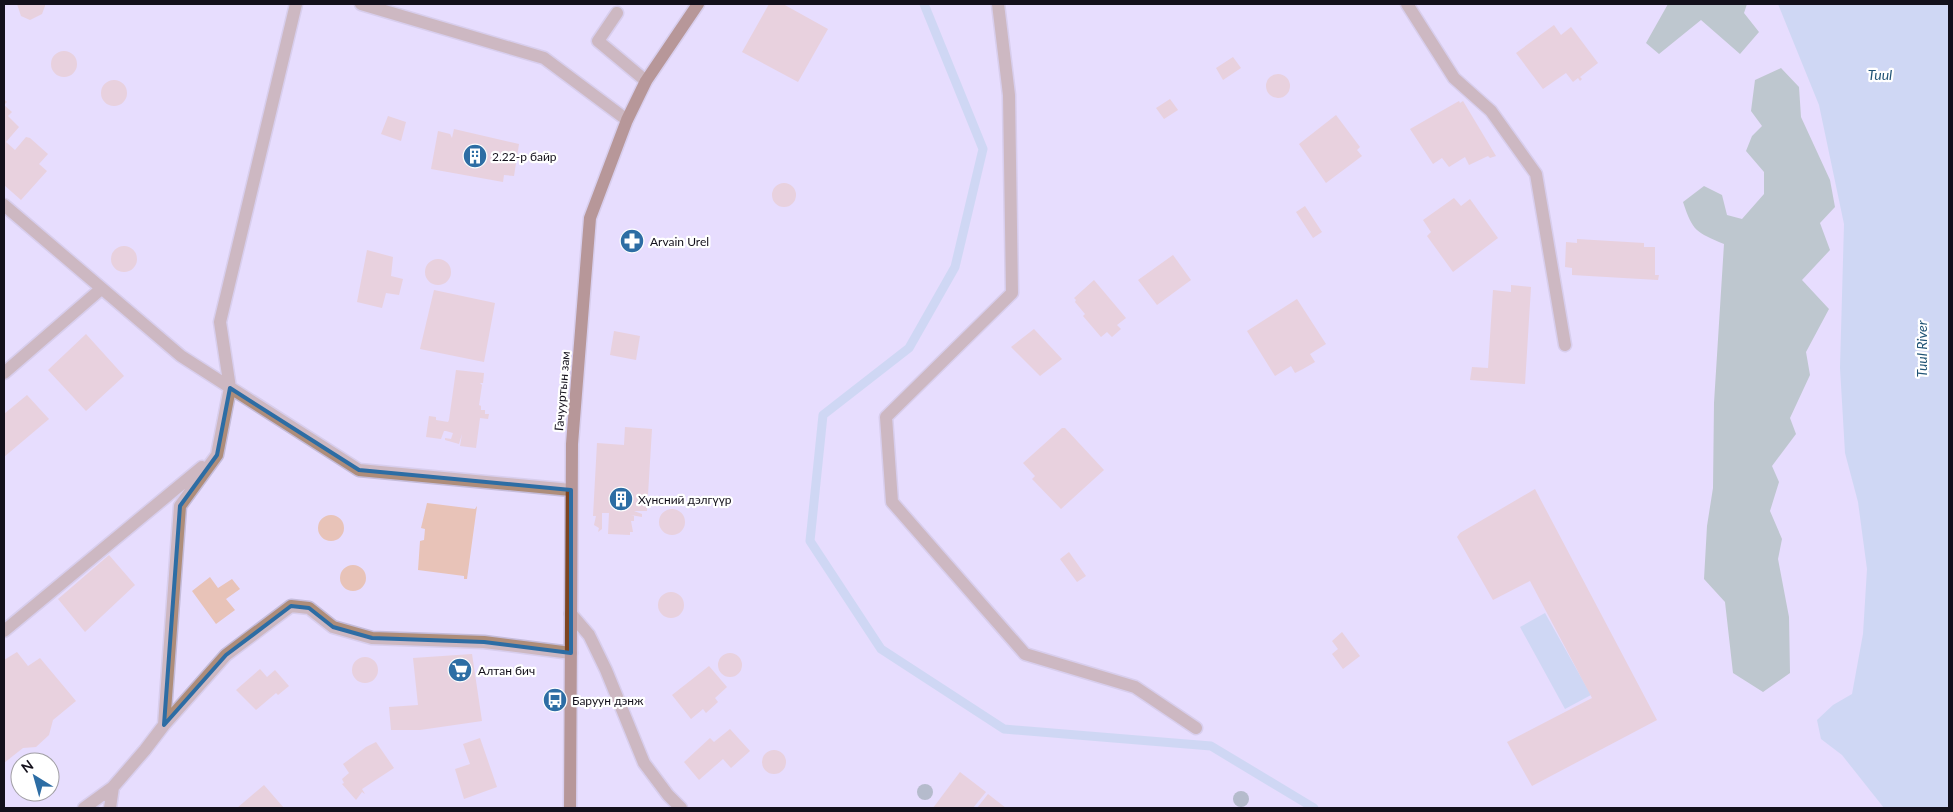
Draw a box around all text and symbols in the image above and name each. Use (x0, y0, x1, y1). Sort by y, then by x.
water label: Tuul (1868, 66, 1892, 83)
building icon: 2.22-р байр (462, 143, 488, 169)
place label: 2.22-р байр (492, 149, 557, 164)
pharmacy icon: Arvain Urel (619, 228, 645, 254)
place label: Arvain Urel (650, 234, 709, 249)
water label: Tuul River (1913, 320, 1930, 378)
street label: Гачууртын зам (551, 350, 573, 432)
building icon: Хүнсний дэлгүүр (608, 486, 634, 512)
place label: Хүнсний дэлгүүр (638, 492, 732, 507)
supermarket icon: Алтан бич (447, 657, 473, 683)
place label: Алтан бич (478, 663, 535, 678)
bus stop icon: Баруун дэнж (542, 687, 568, 713)
place label: Баруун дэнж (572, 693, 644, 708)
north arrow (10, 752, 60, 802)
text: N (17, 756, 36, 776)

